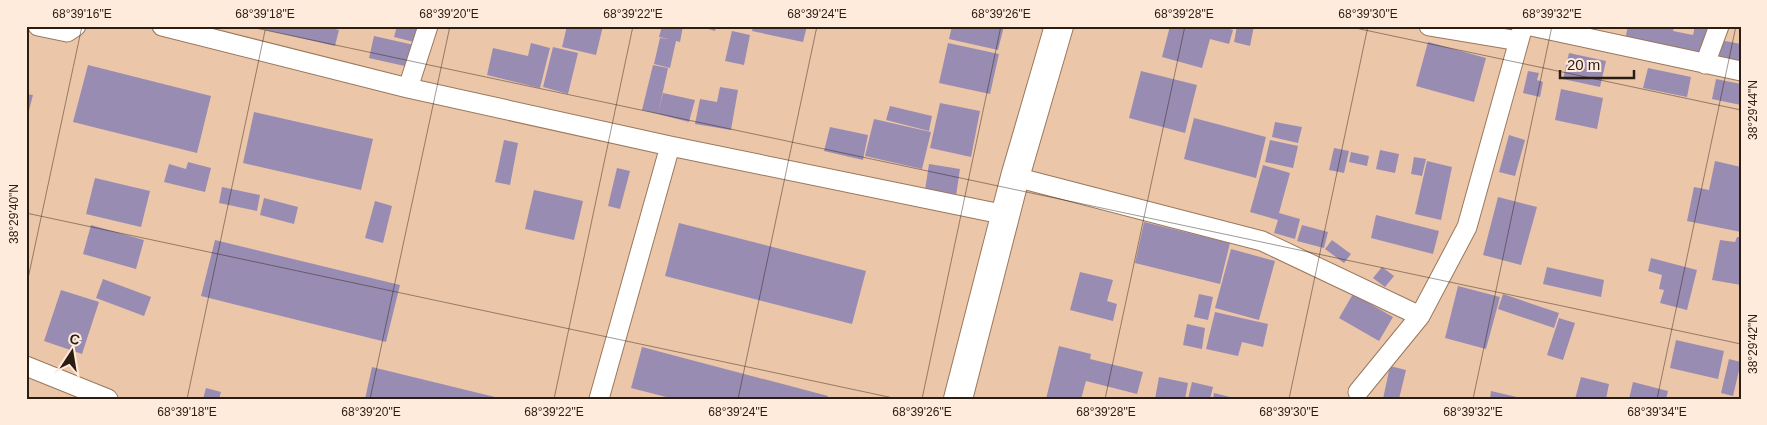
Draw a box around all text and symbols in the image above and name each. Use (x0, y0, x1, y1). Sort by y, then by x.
text: 68°39'16"E (52, 7, 112, 21)
text: 68°39'18"E (235, 7, 295, 21)
text: 68°39'20"E (419, 7, 479, 21)
text: 68°39'22"E (603, 7, 663, 21)
text: 68°39'24"E (787, 7, 847, 21)
text: 68°39'26"E (971, 7, 1031, 21)
text: 68°39'28"E (1154, 7, 1214, 21)
text: 68°39'30"E (1338, 7, 1398, 21)
text: 68°39'32"E (1522, 7, 1582, 21)
scale bar (1560, 48, 1633, 80)
text: 20 m (1567, 56, 1600, 73)
text: 38°29'44"N (1746, 80, 1760, 140)
text: 38°29'40"N (7, 184, 21, 244)
text: 38°29'42"N (1746, 314, 1760, 374)
north arrow (48, 328, 98, 378)
text: С (68, 330, 81, 348)
text: 68°39'18"E (157, 405, 217, 419)
text: 68°39'20"E (341, 405, 401, 419)
text: 68°39'22"E (524, 405, 584, 419)
text: 68°39'24"E (708, 405, 768, 419)
text: 68°39'26"E (892, 405, 952, 419)
text: 68°39'28"E (1076, 405, 1136, 419)
text: 68°39'30"E (1259, 405, 1319, 419)
text: 68°39'32"E (1443, 405, 1503, 419)
text: 68°39'34"E (1627, 405, 1687, 419)

